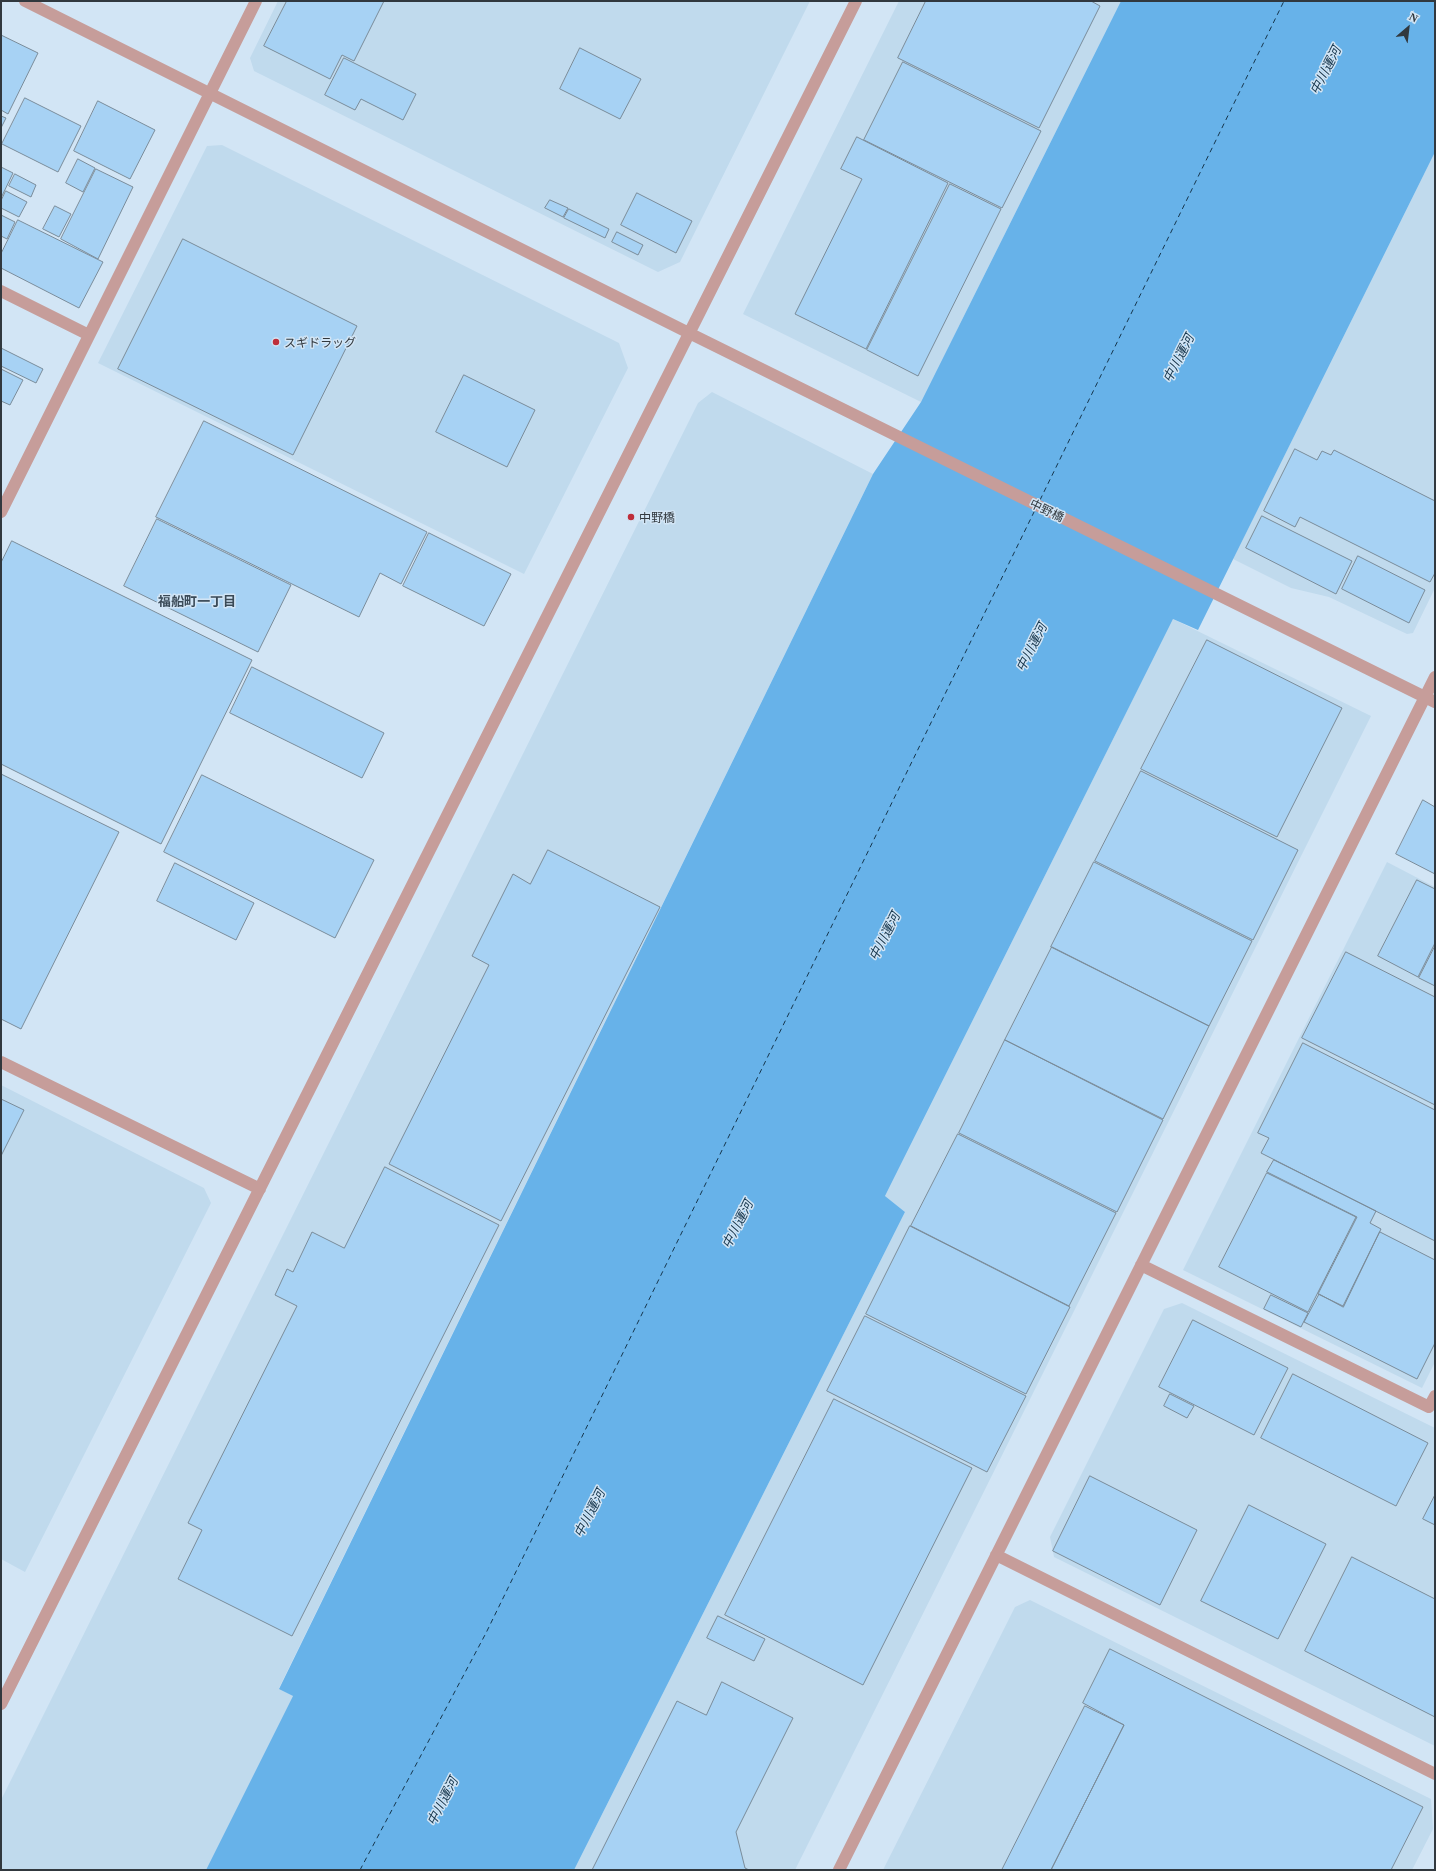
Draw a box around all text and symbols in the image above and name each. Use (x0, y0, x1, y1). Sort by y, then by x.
north arrow (1388, 8, 1428, 48)
text: N (1407, 10, 1420, 25)
water label: 中川運河 (1306, 43, 1344, 97)
water label: 中川運河 (1159, 331, 1197, 385)
place label: スギドラッグ (284, 335, 356, 349)
marker: スギドラッグ (271, 337, 281, 347)
street label: 中野橋 (1028, 496, 1066, 524)
place label: 中野橋 (639, 510, 675, 524)
marker: 中野橋 (626, 512, 636, 522)
district label: 福船町一丁目 (158, 593, 236, 609)
water label: 中川運河 (1012, 620, 1050, 674)
water label: 中川運河 (865, 909, 903, 963)
water label: 中川運河 (718, 1197, 756, 1251)
water label: 中川運河 (570, 1486, 608, 1540)
water label: 中川運河 (423, 1774, 461, 1828)

